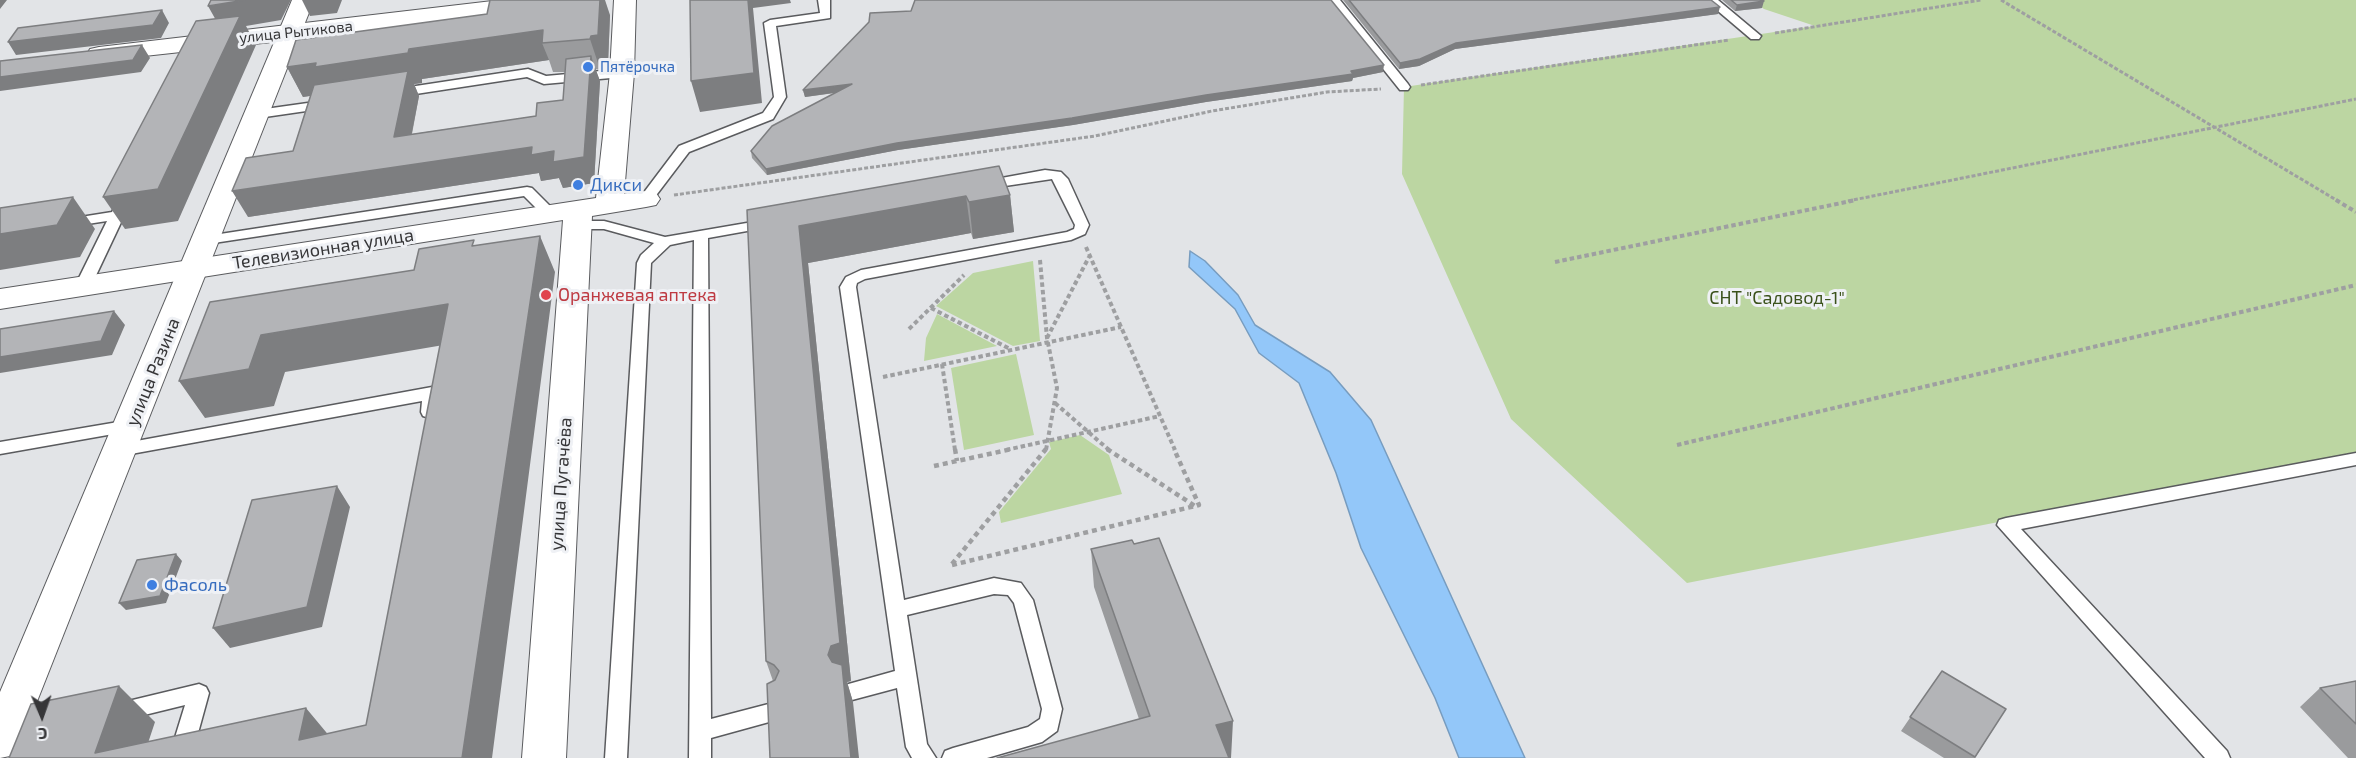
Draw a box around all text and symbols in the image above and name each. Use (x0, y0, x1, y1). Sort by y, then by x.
street label: улица Рытикова (238, 17, 354, 47)
place label: Пятёрочка (600, 58, 675, 76)
marker: Пятёрочка (581, 60, 595, 74)
place label: Дикси (590, 174, 642, 196)
marker: Дикси (571, 178, 585, 192)
street label: Телевизионная улица (231, 224, 415, 274)
place label: Оранжевая аптека (558, 284, 717, 306)
park label: СНТ "Садовод-1" (1709, 287, 1845, 309)
marker: Оранжевая аптека (539, 288, 553, 302)
street label: улица Разина (121, 315, 185, 429)
street label: улица Пугачёва (546, 417, 576, 551)
place label: Фасоль (164, 574, 227, 596)
marker: Фасоль (145, 578, 159, 592)
north arrow (12, 686, 72, 746)
text: С (38, 725, 48, 744)

